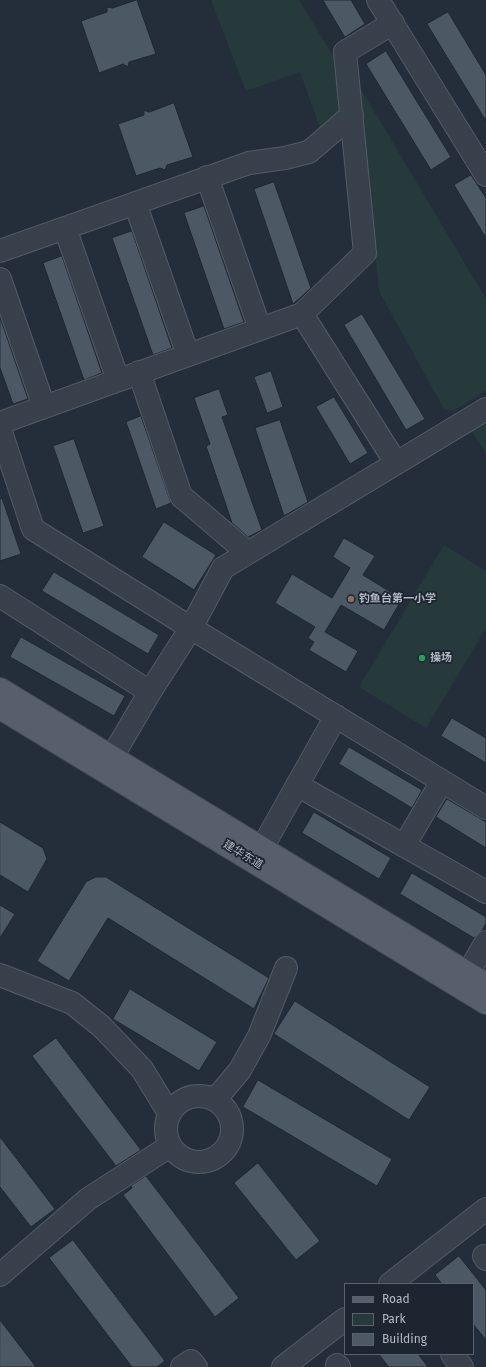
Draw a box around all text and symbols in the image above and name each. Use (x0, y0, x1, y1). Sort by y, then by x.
place label: 钓鱼台第一小学 (359, 592, 436, 606)
marker: 钓鱼台第一小学 (346, 594, 356, 604)
place label: 操场 (430, 651, 452, 665)
marker: 操场 (417, 653, 427, 663)
street label: 建华东道 (221, 838, 265, 872)
legend (344, 1283, 474, 1355)
text: Road (382, 1292, 410, 1306)
text: Park (382, 1312, 406, 1326)
text: Building (382, 1332, 427, 1346)

